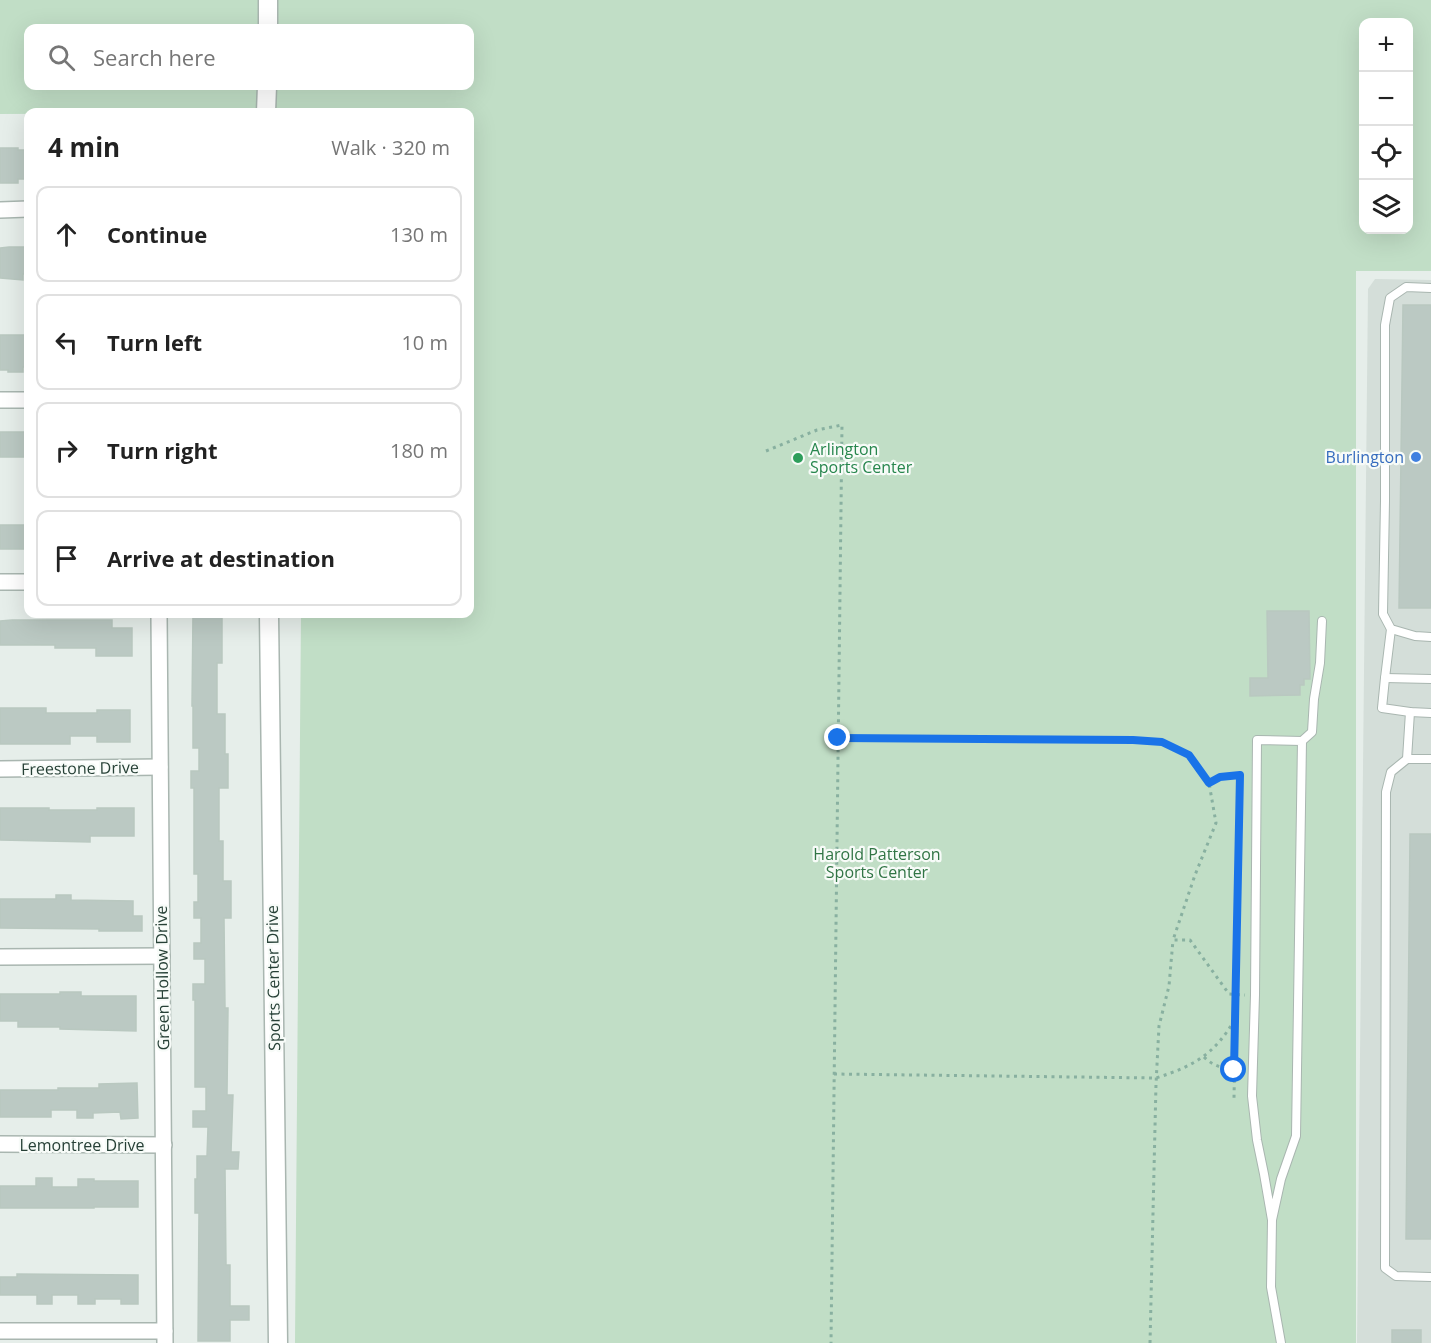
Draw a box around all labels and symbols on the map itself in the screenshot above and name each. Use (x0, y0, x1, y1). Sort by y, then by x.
place label: Arlington Sports Center (810, 438, 913, 478)
place label: Burlington (1326, 446, 1404, 468)
marker: Burlington (1409, 450, 1423, 464)
marker: Arlington Sports Center (791, 451, 805, 465)
route end (824, 724, 850, 750)
street label: Freestone Drive (21, 756, 139, 780)
park label: Harold Patterson Sports Center (813, 843, 941, 883)
street label: Green Hollow Drive (150, 905, 174, 1051)
street label: Sports Center Drive (261, 905, 285, 1051)
route start (1220, 1056, 1246, 1082)
street label: Lemontree Drive (19, 1134, 145, 1156)

